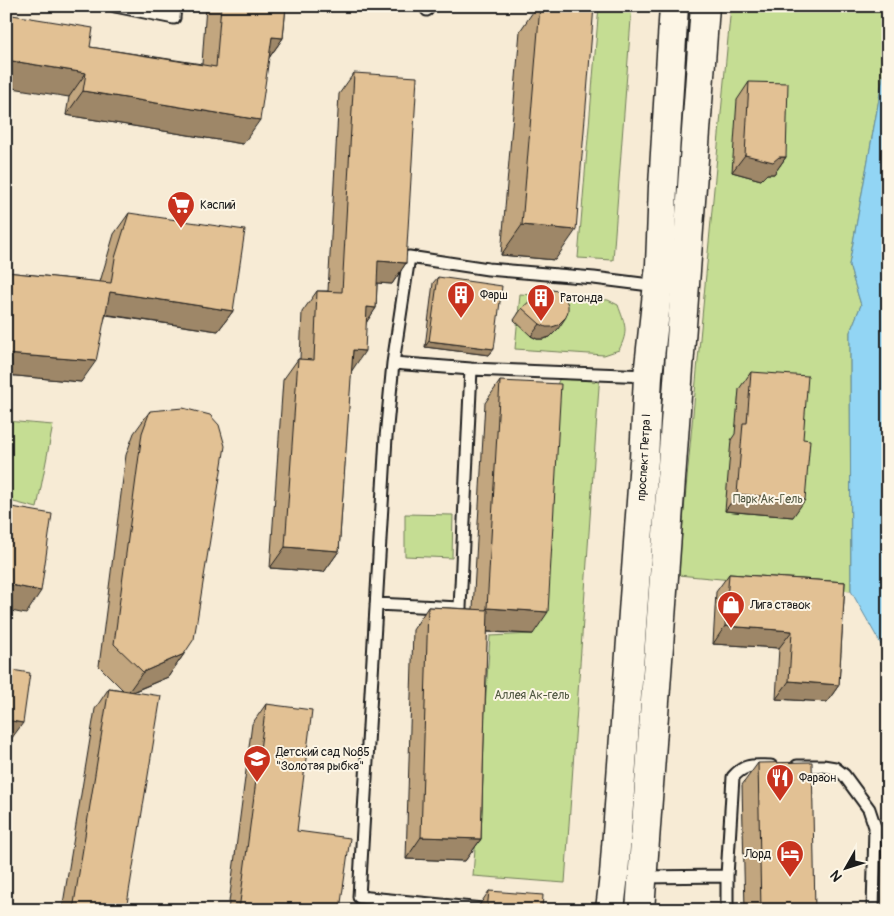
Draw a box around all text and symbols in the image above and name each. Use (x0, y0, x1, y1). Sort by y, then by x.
supermarket icon: Каспий (166, 190, 196, 229)
place label: Каспий (200, 198, 236, 213)
building icon: Фарш (446, 280, 476, 319)
building icon: Ратонда (526, 283, 556, 322)
place label: Фарш (480, 288, 508, 303)
place label: Ратонда (560, 291, 603, 306)
street label: проспект Петра I (634, 413, 654, 502)
park label: Парк Ак-Гель (733, 492, 803, 507)
shop icon: Лига ставок (716, 590, 746, 629)
place label: Лига ставок (749, 598, 811, 613)
park label: Аллея Ак-гель (494, 688, 570, 703)
school or university icon: Детский сад №85 "Золотая рыбка" (242, 744, 272, 783)
place label: Детский сад №85 "Золотая рыбка" (275, 745, 370, 774)
restaurant icon: Фараон (765, 763, 795, 802)
place label: Фараон (799, 771, 836, 786)
hotel icon: Лорд (775, 839, 805, 878)
north arrow (822, 844, 872, 894)
place label: Лорд (743, 847, 772, 862)
text: N (827, 867, 846, 885)

